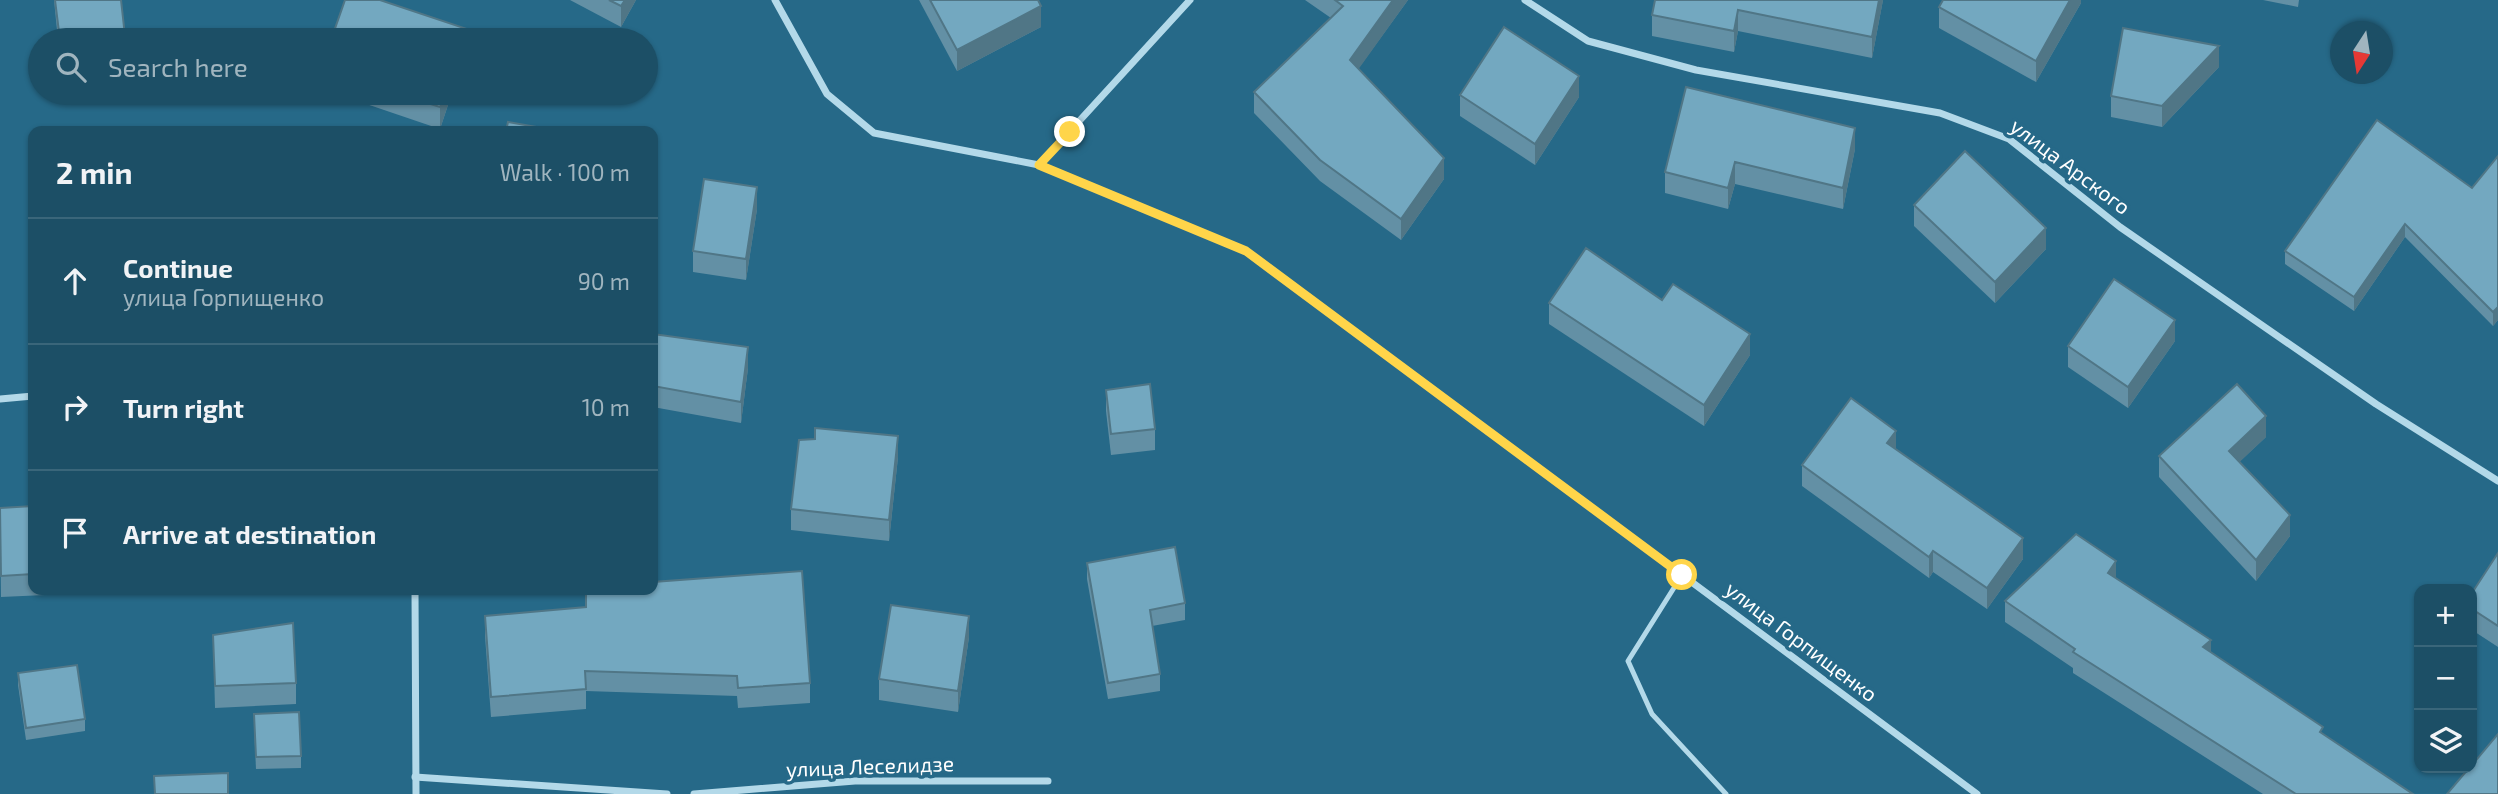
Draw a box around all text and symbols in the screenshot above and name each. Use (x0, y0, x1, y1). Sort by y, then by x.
north arrow (2330, 21, 2393, 84)
search box (28, 28, 658, 105)
icon: search (52, 48, 90, 86)
text: Search here (108, 51, 248, 82)
street label: улица Арского (2005, 113, 2136, 220)
route end (1054, 116, 1085, 147)
text: 2 min (56, 154, 133, 190)
text: Walk · 100 m (500, 158, 630, 186)
text: Continue (123, 252, 233, 283)
icon: ahead (56, 262, 94, 300)
text: 90 m (578, 267, 630, 295)
text: улица Горпищенко (123, 283, 324, 311)
icon: right (56, 388, 94, 426)
text: Turn right (123, 392, 244, 423)
text: 10 m (582, 393, 630, 421)
icon: arrive (56, 514, 94, 552)
text: Arrive at destination (123, 518, 376, 549)
route start (1666, 559, 1697, 590)
street label: улица Горпищенко (1720, 576, 1883, 707)
map controls (2414, 584, 2477, 773)
button: + (2414, 584, 2477, 647)
button: − (2414, 647, 2477, 710)
button: layers (2414, 710, 2477, 773)
street label: улица Леселидзе (786, 750, 954, 782)

